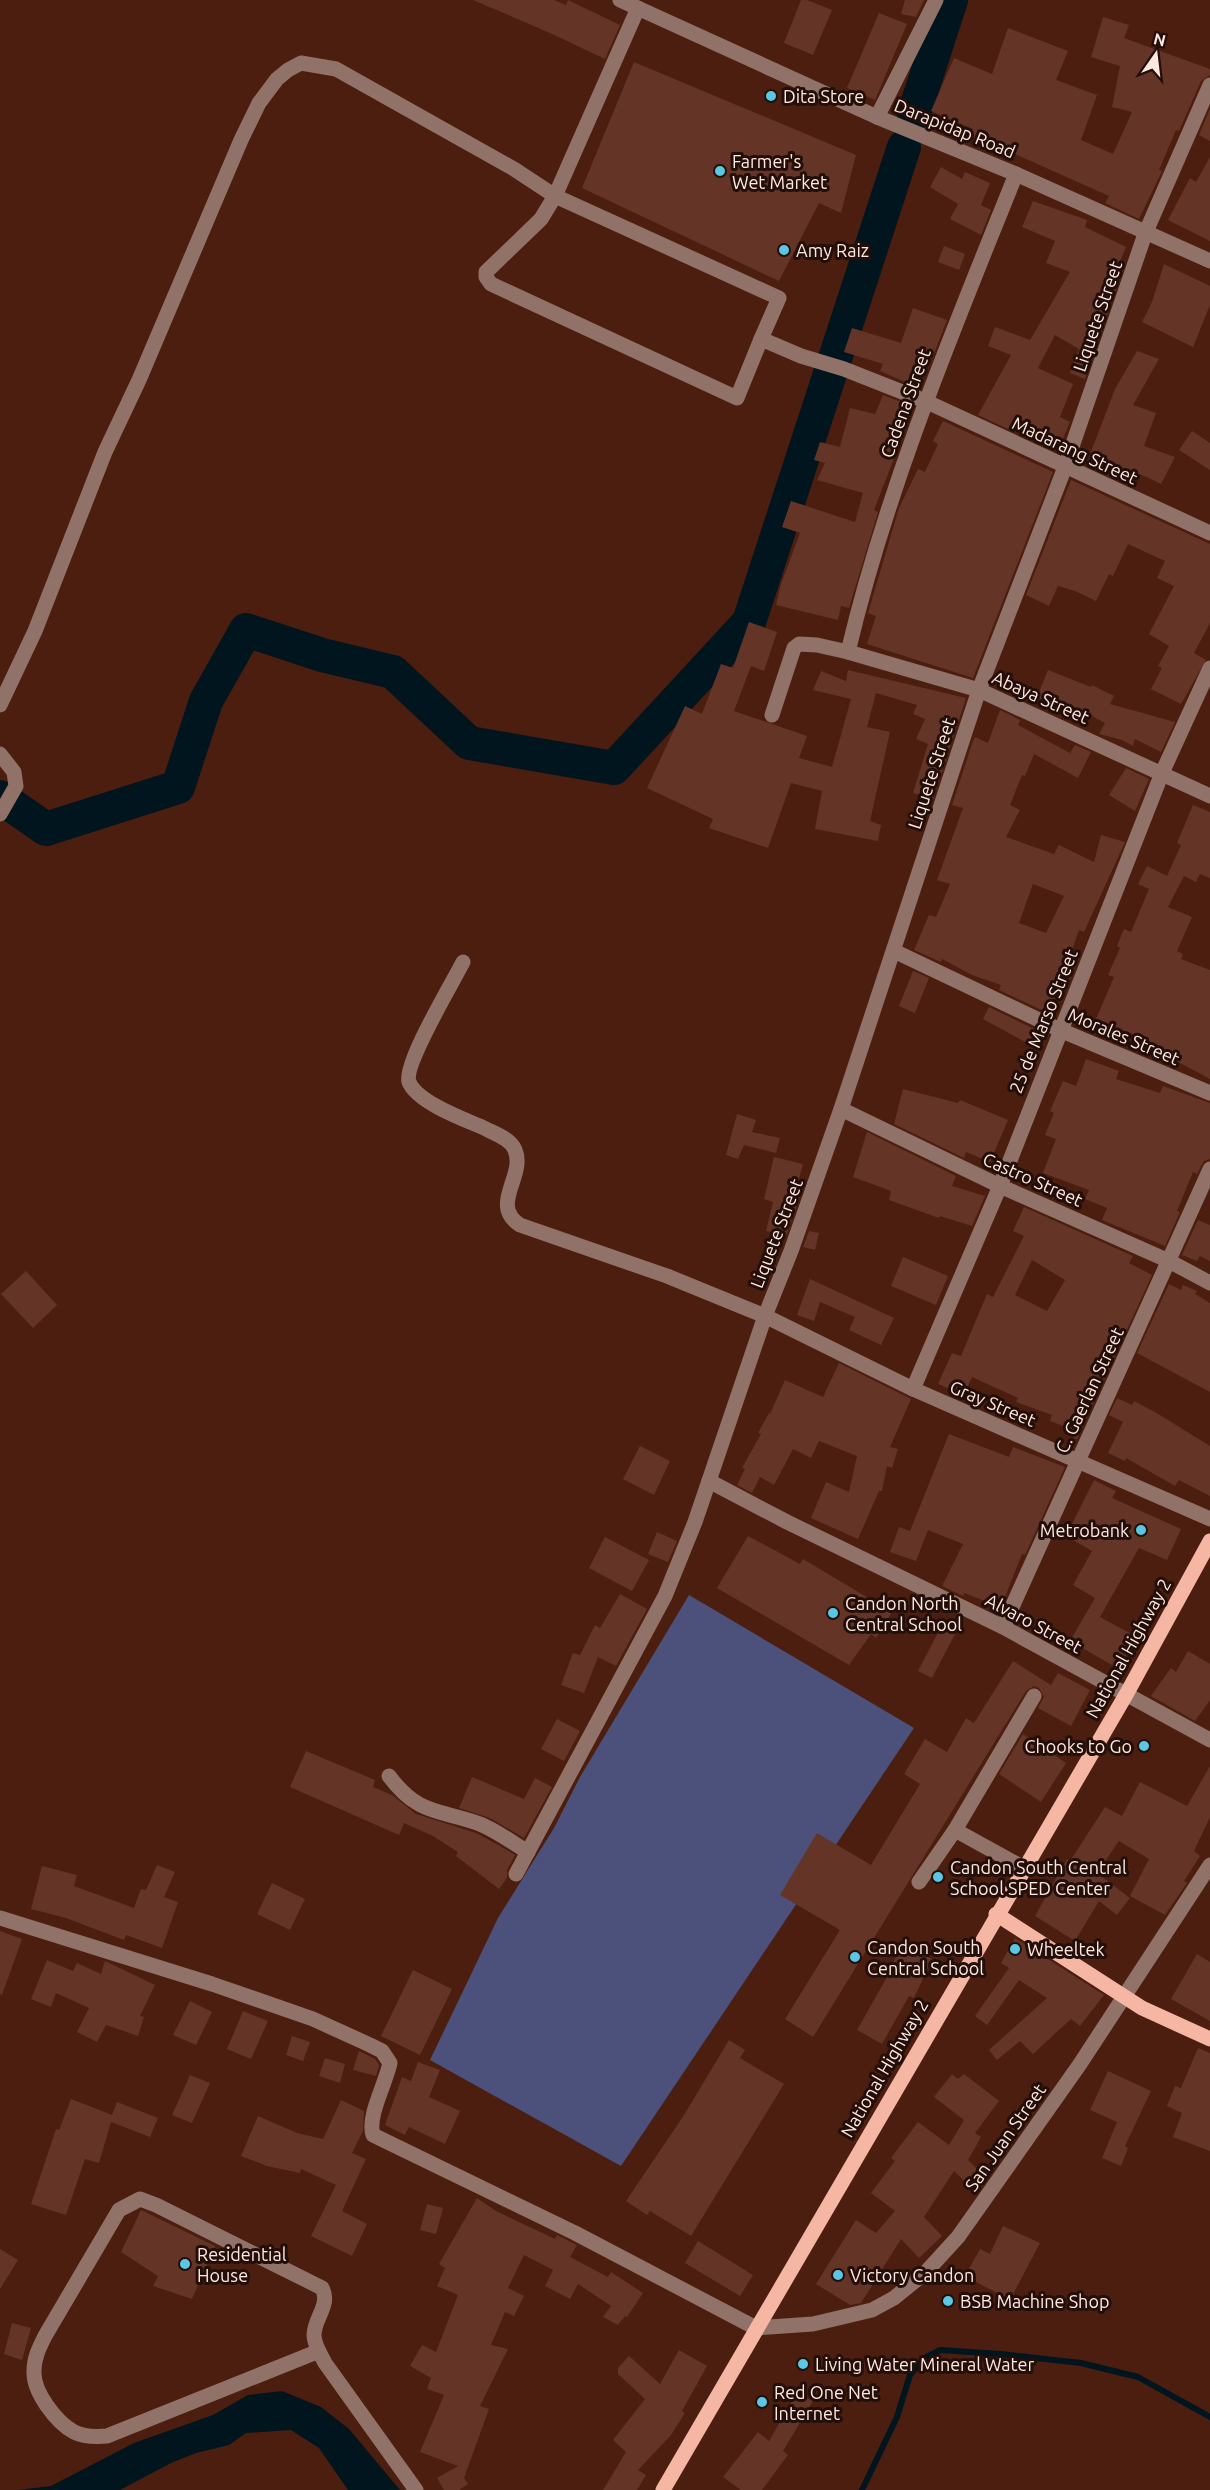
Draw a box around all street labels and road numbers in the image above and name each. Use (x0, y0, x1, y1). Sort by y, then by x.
street label: Darapidap Road (892, 95, 1018, 161)
street label: Liquete Street (1069, 258, 1125, 374)
street label: Cadena Street (876, 346, 934, 460)
street label: Madarang Street (1009, 412, 1141, 488)
street label: Abaya Street (990, 667, 1092, 727)
street label: Liquete Street (904, 715, 958, 831)
street label: 25 de Marso Street (1005, 946, 1081, 1096)
street label: Morales Street (1065, 1004, 1183, 1068)
street label: Castro Street (980, 1148, 1086, 1210)
street label: Liquete Street (746, 1175, 806, 1291)
street label: C. Gaerlan Street (1051, 1324, 1127, 1456)
street label: Gray Street (947, 1376, 1039, 1430)
street label: National Highway 2 (1081, 1575, 1175, 1721)
street label: Alvaro Street (982, 1589, 1086, 1657)
street label: National Highway 2 (836, 1995, 932, 2141)
street label: San Juan Street (961, 2080, 1049, 2194)

